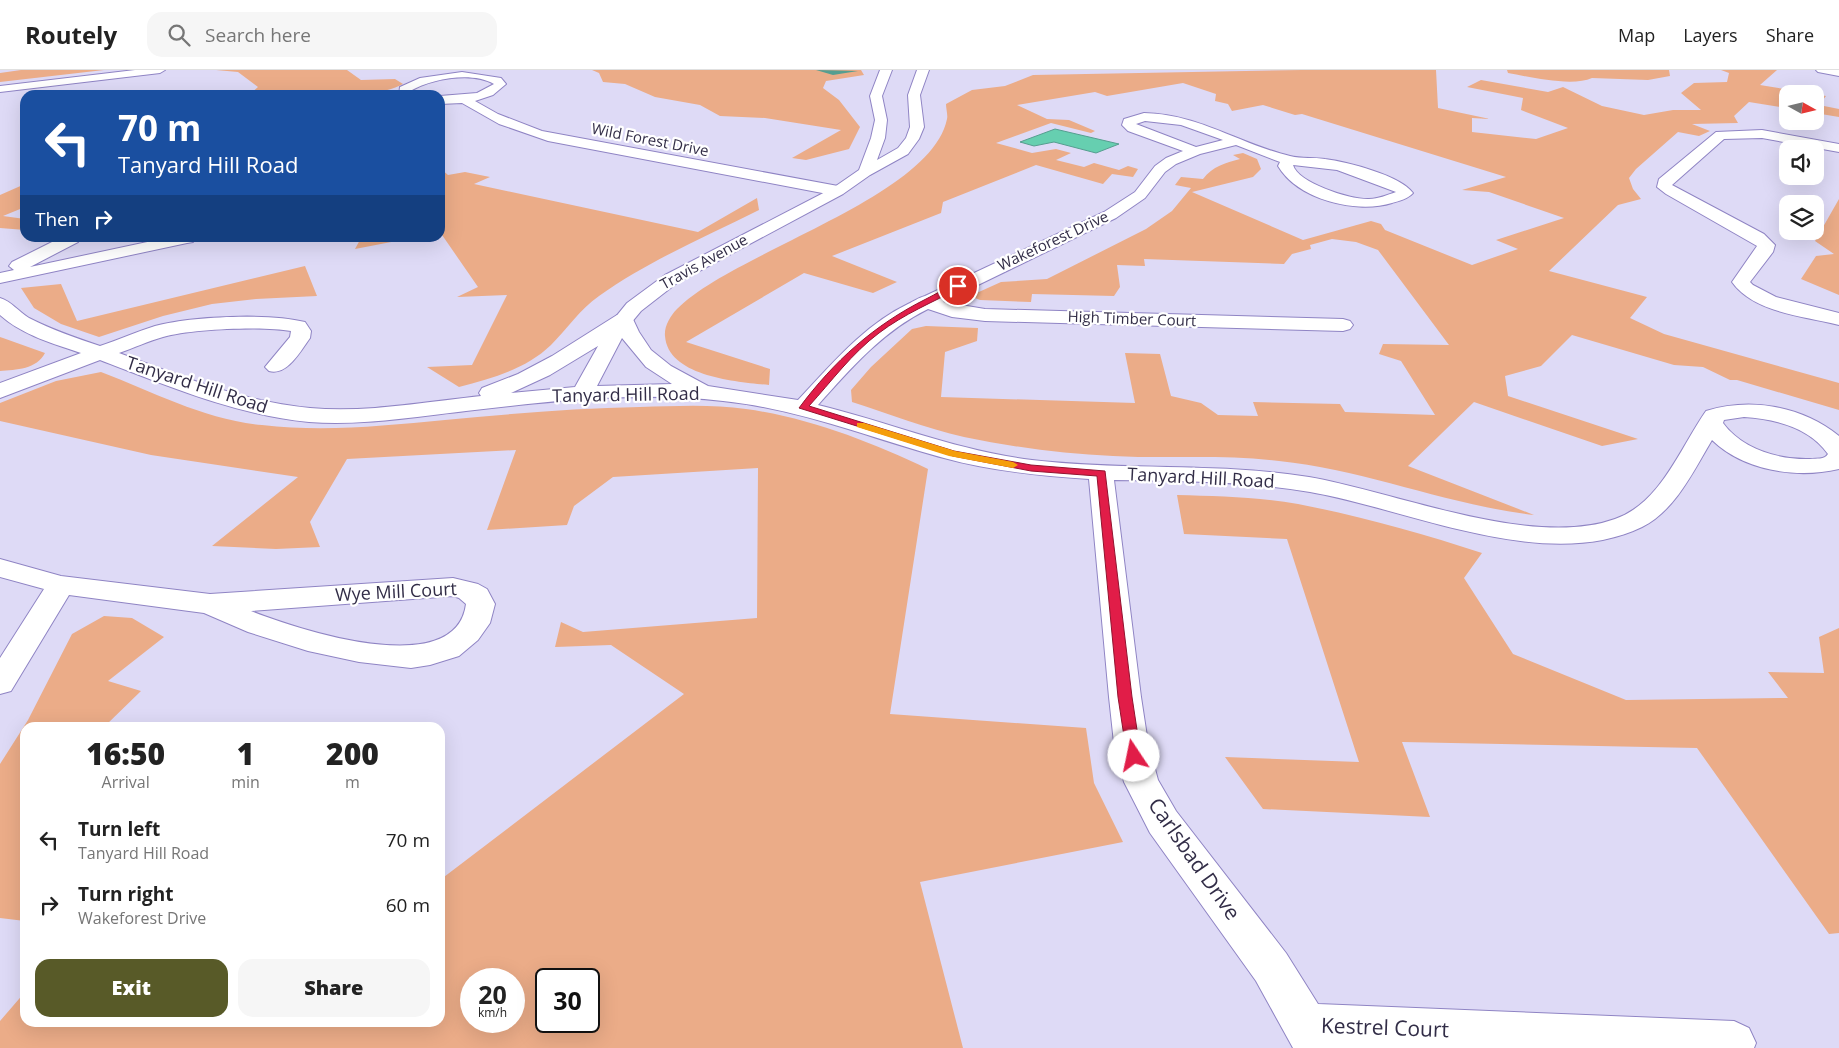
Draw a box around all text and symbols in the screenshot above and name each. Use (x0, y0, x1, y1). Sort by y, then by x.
search box (147, 12, 497, 57)
text: Routely (25, 18, 117, 51)
icon: search (165, 21, 193, 49)
text: Search here (205, 22, 311, 48)
text: Map (1618, 23, 1655, 47)
text: Layers (1683, 23, 1738, 47)
text: Share (1766, 23, 1814, 47)
north arrow (1779, 85, 1824, 130)
map controls (1779, 85, 1824, 240)
text: 70 m (118, 104, 201, 151)
icon: left (35, 110, 100, 175)
street label: Wild Forest Drive (590, 118, 710, 160)
button: sound (1779, 140, 1824, 185)
text: Tanyard Hill Road (118, 149, 298, 179)
button: layers (1779, 195, 1824, 240)
icon: right (89, 205, 117, 233)
text: Then (35, 206, 79, 232)
street label: Wakeforest Drive (994, 206, 1111, 275)
street label: Travis Avenue (656, 229, 751, 293)
pin (937, 265, 979, 307)
icon: arrive (944, 272, 972, 300)
street label: High Timber Court (1067, 306, 1197, 330)
street label: Tanyard Hill Road (123, 350, 271, 418)
street label: Tanyard Hill Road (552, 381, 700, 407)
street label: Tanyard Hill Road (1127, 461, 1275, 493)
street label: Wye Mill Court (334, 576, 457, 606)
position arrow (1107, 729, 1159, 781)
text: 16:50 (86, 733, 165, 774)
text: 1 (237, 733, 254, 774)
text: 200 (326, 733, 379, 774)
text: Arrival (102, 771, 150, 793)
text: min (231, 771, 260, 793)
text: m (345, 771, 360, 793)
street label: Carlsbad Drive (1142, 792, 1247, 925)
text: Turn left (78, 816, 160, 842)
icon: left (35, 826, 63, 854)
text: 70 m (386, 827, 430, 853)
text: Tanyard Hill Road (78, 842, 209, 864)
text: Turn right (78, 881, 173, 907)
icon: right (35, 891, 63, 919)
text: 60 m (386, 892, 430, 918)
text: Wakeforest Drive (78, 907, 206, 929)
button: Exit (35, 959, 228, 1017)
button: Share (238, 959, 430, 1017)
speed limit sign: 30 (535, 968, 600, 1033)
text: 20 (478, 977, 507, 1011)
text: km/h (478, 1004, 507, 1021)
street label: Kestrel Court (1321, 1011, 1450, 1043)

